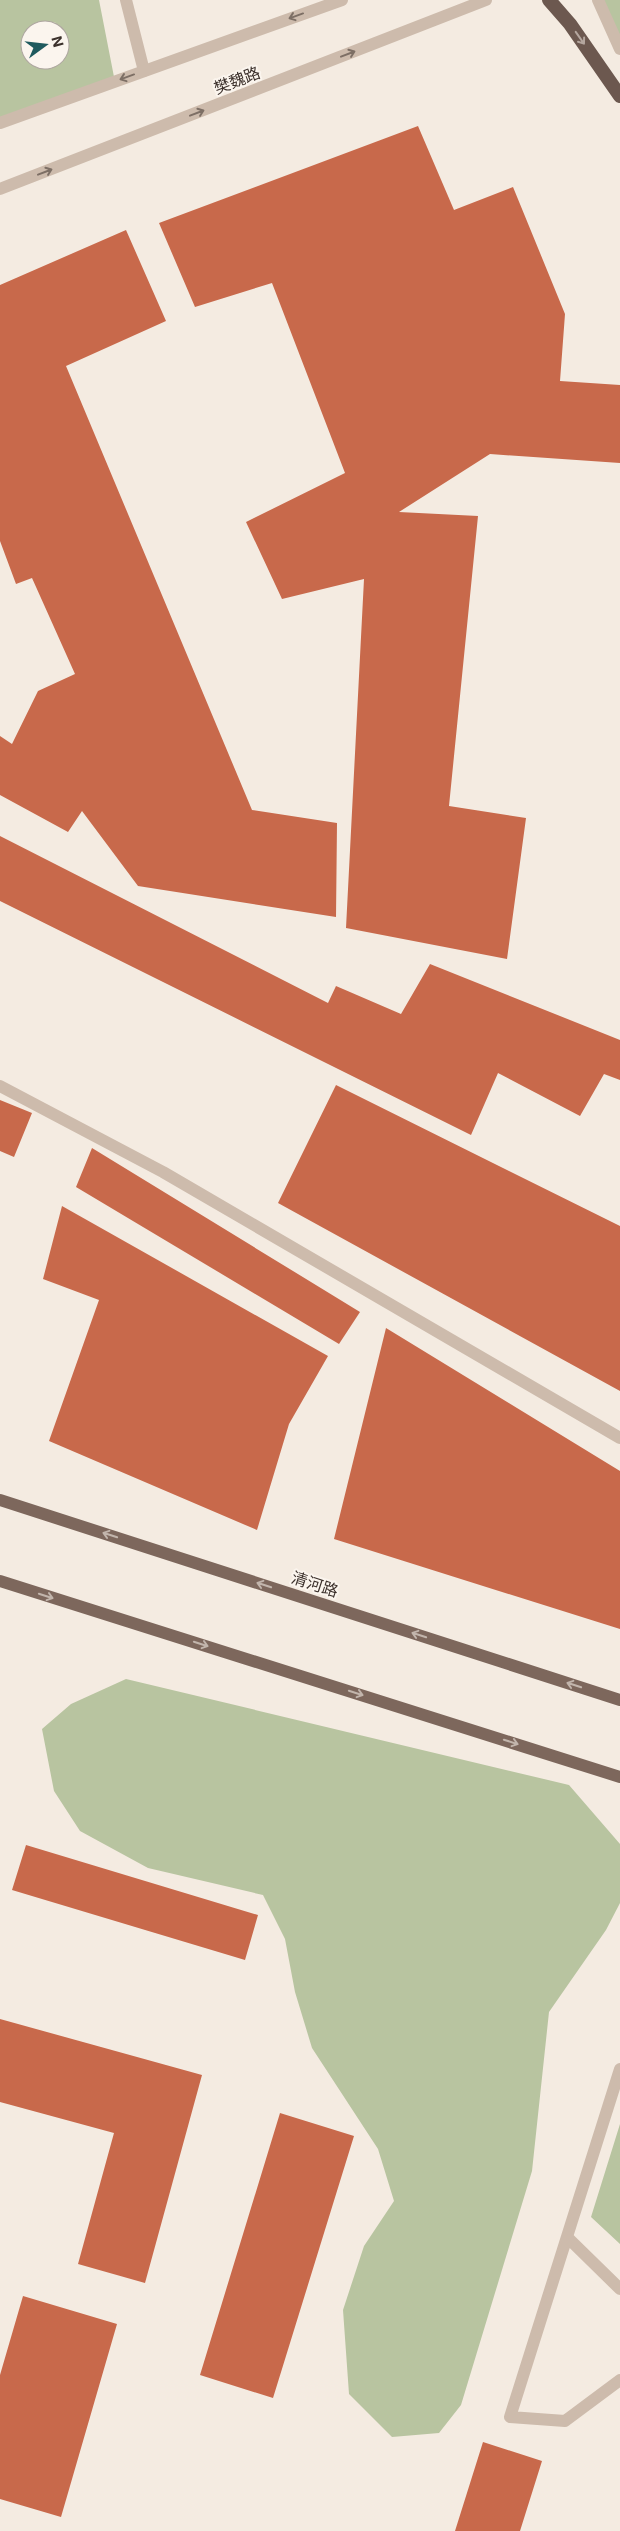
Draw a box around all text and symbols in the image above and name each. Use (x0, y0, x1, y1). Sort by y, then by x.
one-way arrow (288, 12, 304, 22)
north arrow (20, 20, 70, 70)
one-way arrow (575, 31, 585, 45)
text: N (48, 34, 68, 49)
one-way arrow (340, 49, 355, 58)
street label: 樊魏路 (211, 62, 263, 98)
one-way arrow (119, 73, 135, 82)
one-way arrow (189, 108, 204, 117)
one-way arrow (38, 166, 53, 175)
one-way arrow (102, 1530, 118, 1540)
street label: 清河路 (289, 1567, 341, 1601)
one-way arrow (257, 1580, 273, 1590)
one-way arrow (38, 1591, 54, 1601)
one-way arrow (412, 1630, 427, 1639)
one-way arrow (193, 1640, 209, 1650)
one-way arrow (566, 1680, 582, 1689)
one-way arrow (348, 1689, 364, 1699)
one-way arrow (503, 1738, 519, 1748)

